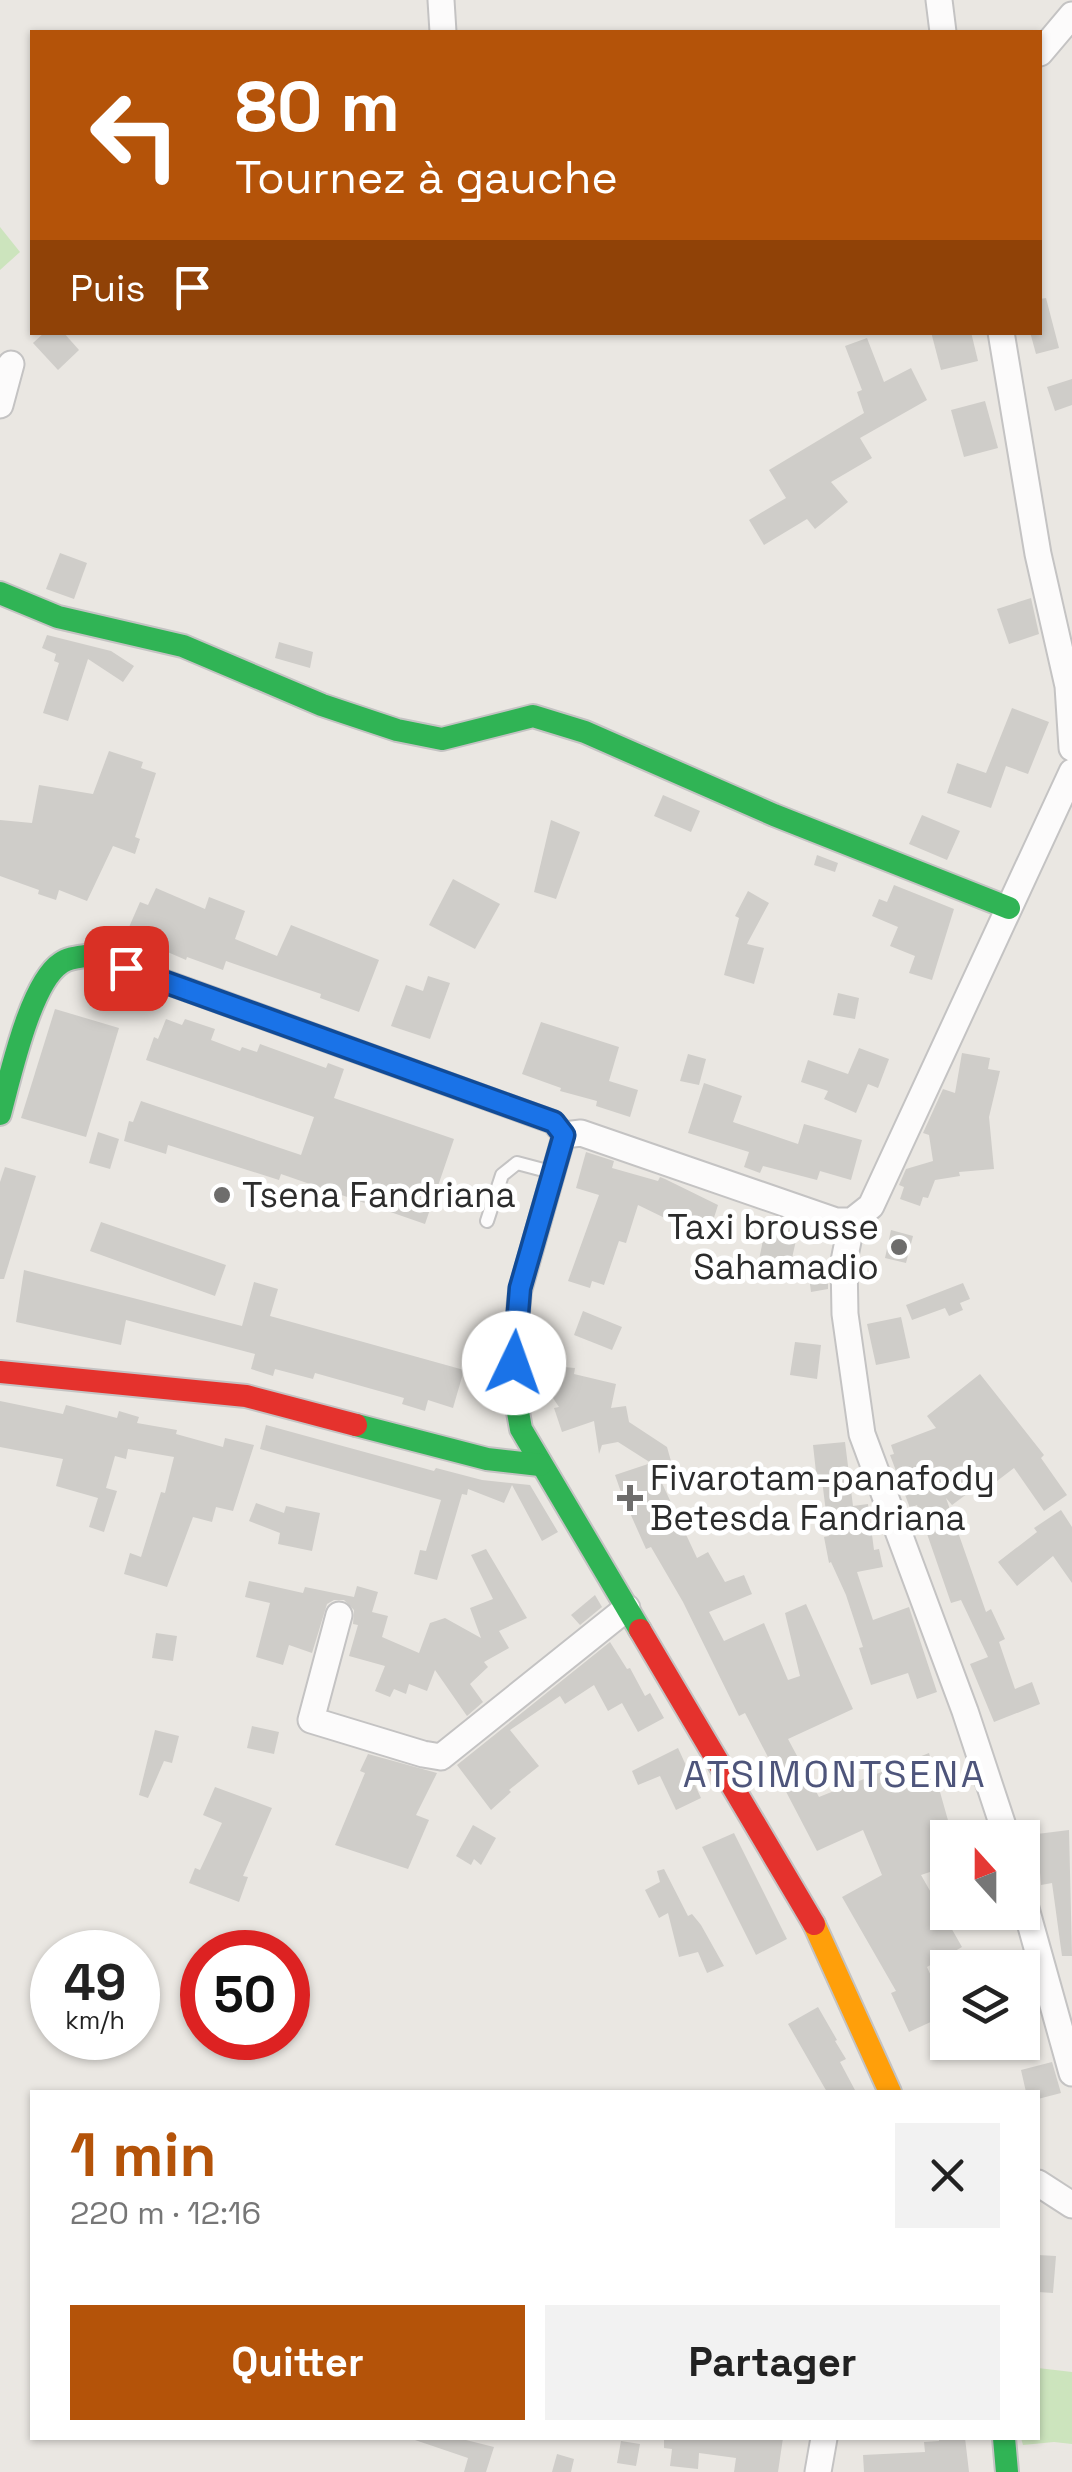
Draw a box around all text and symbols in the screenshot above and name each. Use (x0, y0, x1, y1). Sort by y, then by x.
text: 80 m (235, 62, 400, 151)
icon: left (70, 70, 200, 200)
text: Tournez à gauche (235, 149, 618, 206)
icon: arrive (165, 260, 220, 315)
text: Puis (70, 264, 145, 312)
pin (84, 926, 169, 1011)
icon: arrive (99, 941, 154, 996)
place label: Tsena Fandriana (242, 1173, 516, 1217)
marker: Tsena Fandriana (211, 1184, 233, 1206)
place label: Taxi brousse Sahamadio (667, 1205, 879, 1289)
marker: Taxi brousse Sahamadio (888, 1236, 910, 1258)
position arrow (462, 1311, 566, 1415)
place label: Fivarotam-panafody Betesda Fandriana (650, 1456, 995, 1540)
marker: Fivarotam-panafody Betesda Fandriana (619, 1487, 641, 1509)
district label: ATSIMONTSENA (683, 1750, 987, 1798)
north arrow (930, 1820, 1040, 1930)
map controls (930, 1820, 1040, 2060)
speed limit sign: 50 (180, 1930, 310, 2060)
button: layers (930, 1950, 1040, 2060)
text: 49 (64, 1951, 126, 2015)
text: km/h (65, 2004, 125, 2036)
text: 1 min (70, 2117, 217, 2194)
button: close (895, 2123, 1000, 2228)
text: 220 m · 12:16 (70, 2193, 261, 2233)
button: Quitter (70, 2305, 525, 2420)
button: Partager (545, 2305, 1000, 2420)

